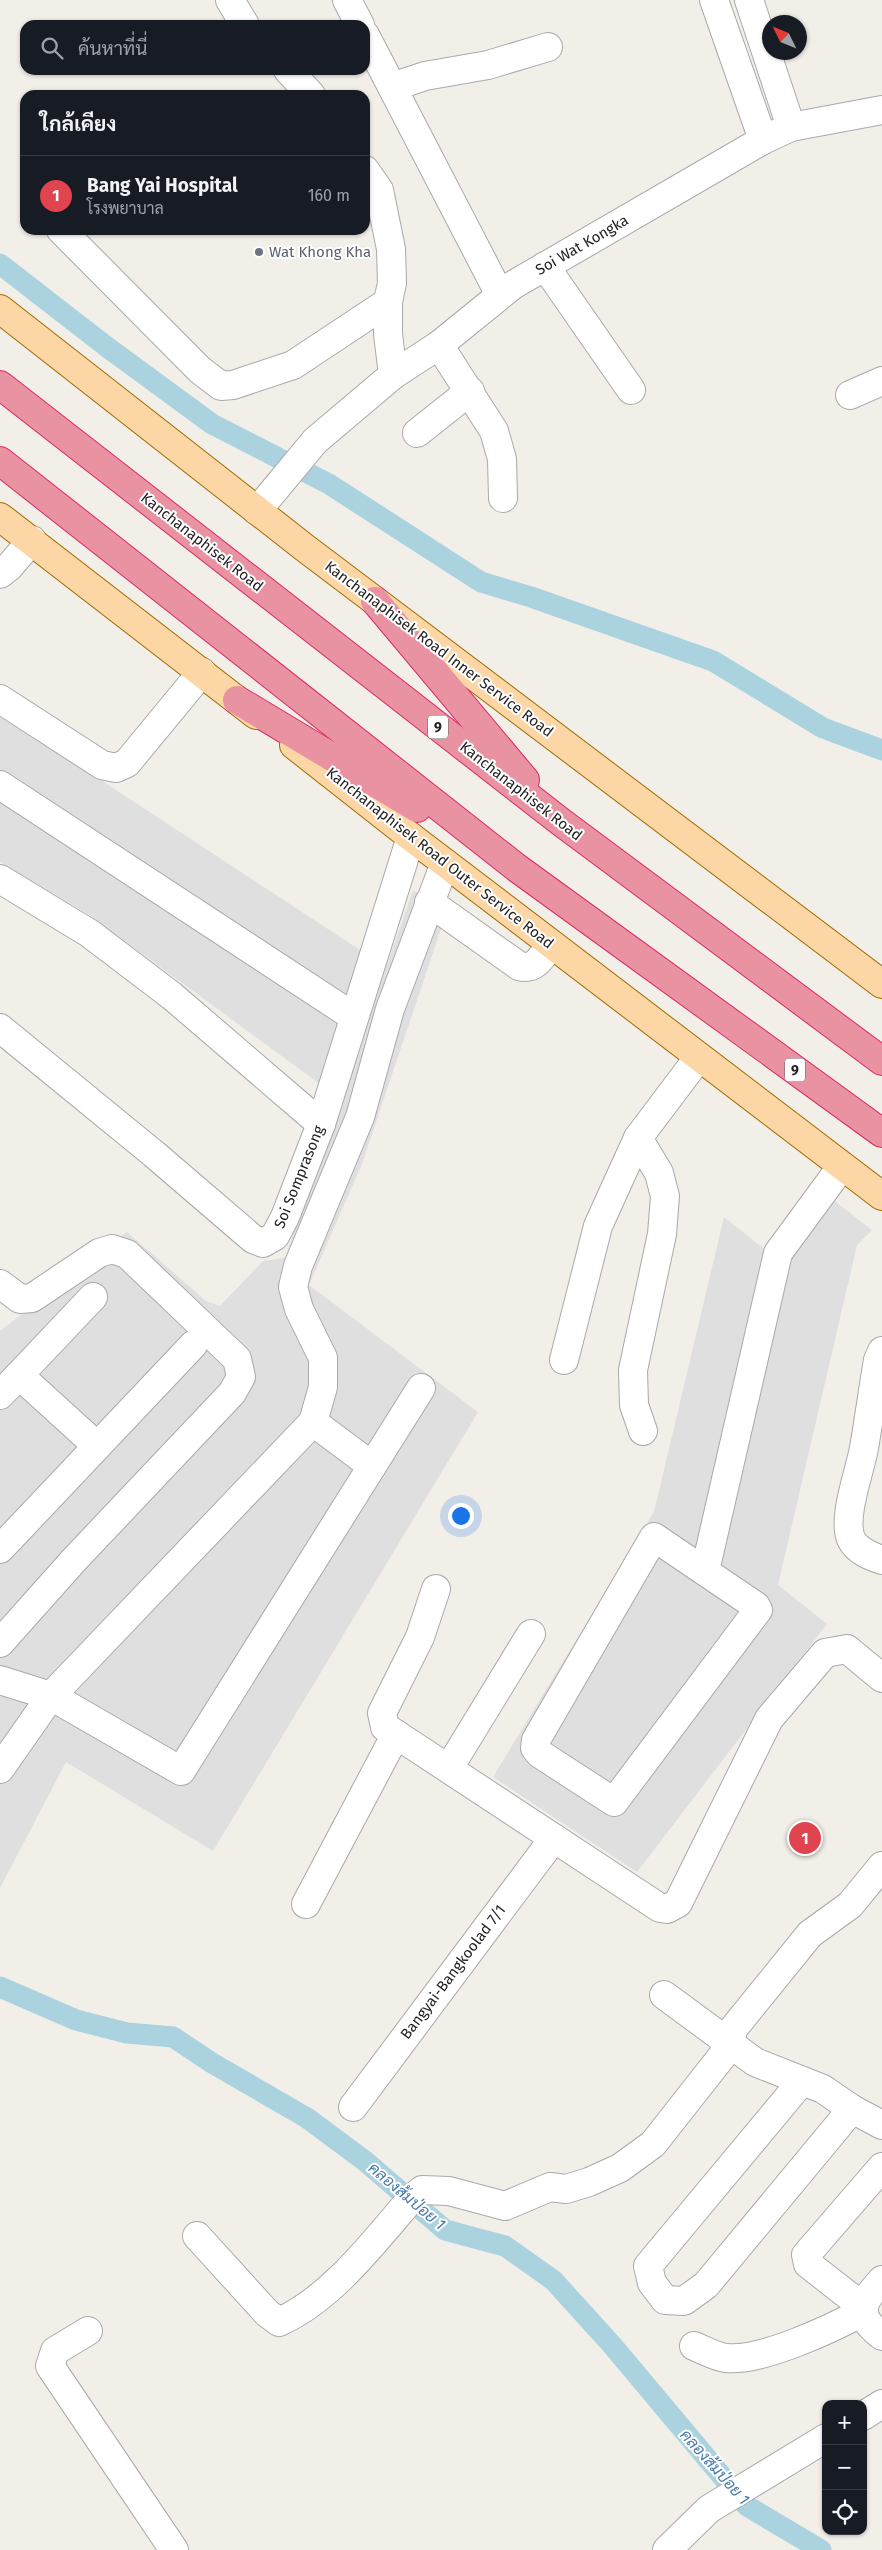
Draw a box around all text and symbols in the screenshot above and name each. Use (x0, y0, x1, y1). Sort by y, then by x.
north arrow (762, 15, 807, 60)
search box (20, 20, 370, 75)
icon: search (38, 34, 66, 62)
text: ค้นหาที่นี่ (78, 37, 147, 60)
text: ใกล้เคียง (40, 111, 116, 137)
text: Bang Yai Hospital (87, 174, 238, 197)
text: 1 (52, 186, 60, 205)
text: 160 m (308, 186, 350, 205)
text: โรงพยาบาล (87, 199, 164, 218)
street label: Soi Wat Kongka (532, 211, 632, 279)
place label: Wat Khong Kha (269, 243, 371, 261)
marker: Wat Khong Kha (253, 246, 265, 258)
street label: Kanchanaphisek Road (137, 489, 267, 595)
street label: Kanchanaphisek Road Inner Service Road (321, 557, 557, 741)
road number: 9 (428, 716, 448, 739)
street label: Kanchanaphisek Road (456, 738, 586, 844)
street label: Kanchanaphisek Road Outer Service Road (323, 764, 557, 952)
road number: 9 (785, 1058, 805, 1082)
street label: Soi Somprasong (270, 1123, 328, 1231)
your location (448, 1503, 474, 1529)
pin: 1 (789, 1819, 821, 1857)
street label: Bangyai-Bangkoolad 7/1 (397, 1901, 509, 2043)
water label: คลองส้มป่อย 1 (365, 2157, 451, 2234)
map controls (822, 2400, 867, 2535)
button: + (822, 2400, 867, 2445)
water label: คลองส้มป่อย 1 (676, 2424, 755, 2509)
button: − (822, 2445, 867, 2490)
button: locate (822, 2490, 867, 2535)

